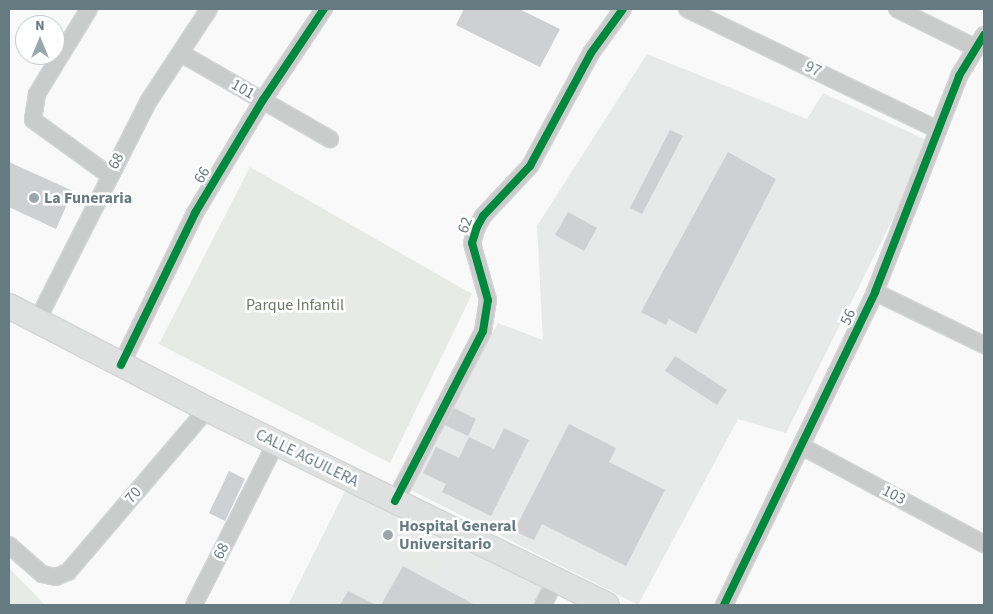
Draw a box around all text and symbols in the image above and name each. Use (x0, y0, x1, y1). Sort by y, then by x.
north arrow (15, 15, 65, 65)
text: N (35, 16, 45, 36)
street label: 97 (802, 57, 824, 81)
street label: 101 (228, 75, 258, 103)
street label: 68 (104, 149, 128, 173)
street label: 66 (190, 163, 214, 187)
place label: La Funeraria (44, 188, 132, 208)
marker: La Funeraria (28, 192, 40, 204)
street label: 62 (453, 214, 477, 236)
park label: Parque Infantil (246, 295, 344, 315)
street label: 56 (836, 306, 860, 328)
street label: CALLE AGUILERA (253, 425, 361, 491)
street label: 103 (879, 481, 909, 509)
street label: 70 (121, 483, 145, 507)
place label: Hospital General Universitario (399, 516, 516, 554)
marker: Hospital General Universitario (381, 528, 395, 542)
street label: 68 (209, 540, 233, 562)

